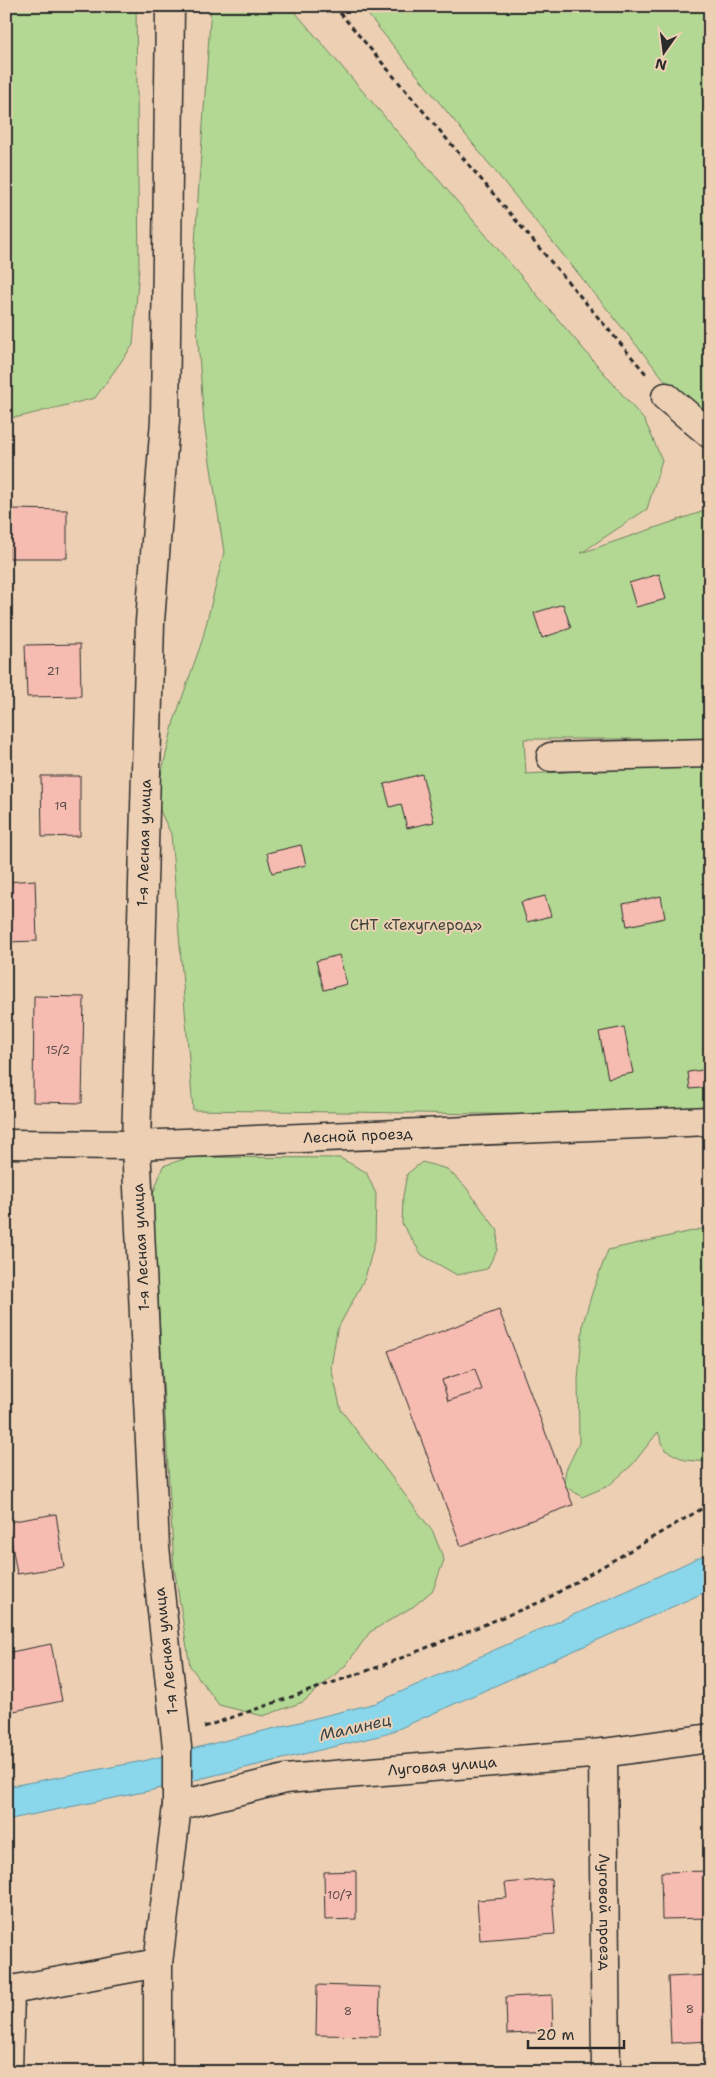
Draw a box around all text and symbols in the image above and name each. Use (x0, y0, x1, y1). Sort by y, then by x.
north arrow (638, 28, 688, 78)
text: N (653, 55, 668, 75)
house number: 21 (47, 663, 59, 679)
street label: 1-я Лесная улица (132, 778, 156, 907)
house number: 19 (55, 798, 67, 814)
park label: СНТ «Техуглерод» (350, 915, 482, 935)
house number: 15/2 (46, 1042, 70, 1058)
street label: Лесной проезд (303, 1123, 414, 1148)
street label: 1-я Лесная улица (128, 1182, 154, 1311)
street label: 1-я Лесная улица (149, 1586, 183, 1715)
water label: Малинец (317, 1709, 393, 1746)
street label: Луговая улица (387, 1752, 498, 1781)
street label: Луговой проезд (594, 1854, 615, 1971)
house number: 10/7 (327, 1887, 353, 1903)
house number: 8 (686, 2001, 694, 2017)
house number: 8 (344, 2003, 352, 2019)
scale bar (528, 2018, 625, 2050)
text: 20 m (536, 2025, 575, 2045)

